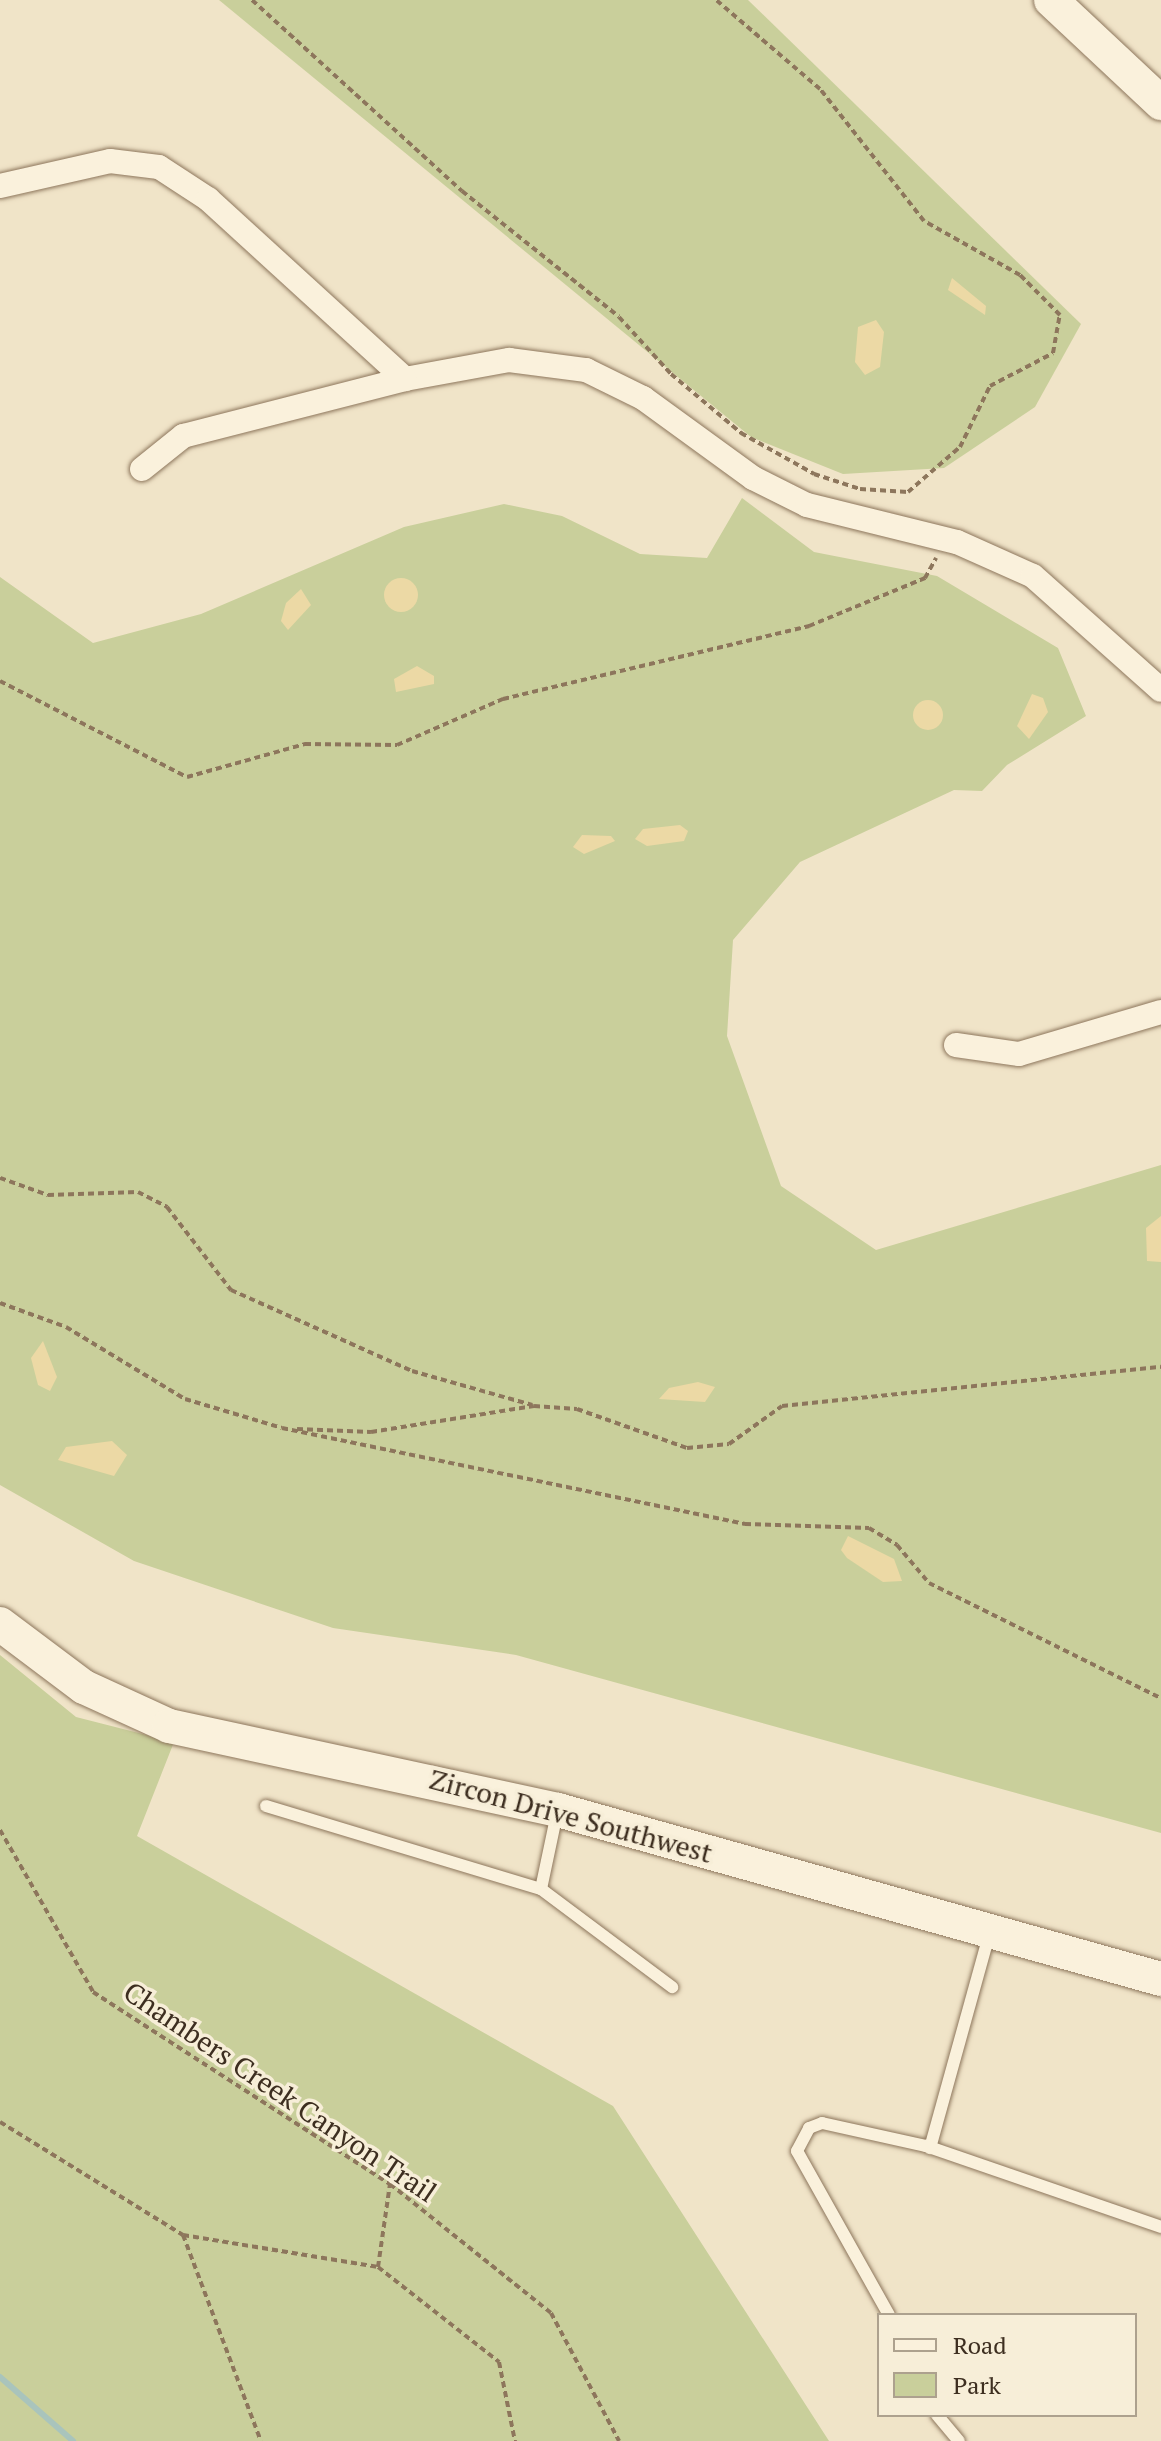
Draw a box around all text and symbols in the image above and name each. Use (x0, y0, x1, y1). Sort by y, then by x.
street label: Zircon Drive Southwest (426, 1762, 716, 1870)
street label: Chambers Creek Canyon Trail (117, 1975, 443, 2209)
legend (877, 2313, 1137, 2417)
text: Road (953, 2329, 1007, 2361)
text: Park (953, 2369, 1001, 2401)

